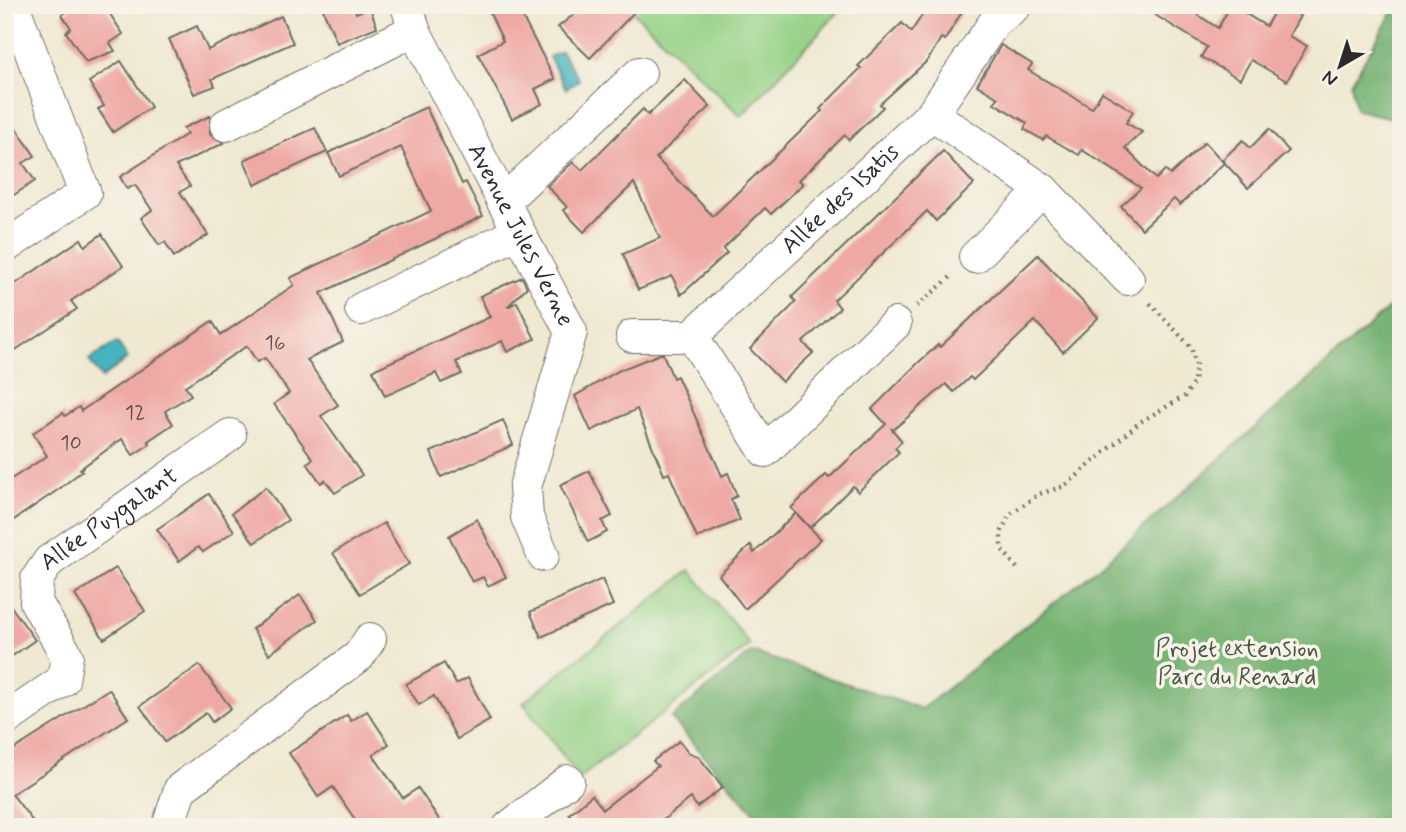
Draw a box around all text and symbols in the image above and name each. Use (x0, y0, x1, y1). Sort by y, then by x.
north arrow (1304, 32, 1374, 102)
text: N (1317, 64, 1343, 92)
street label: Allée des Isatis (775, 136, 906, 261)
street label: Avenue Jules Verne (460, 138, 581, 332)
house number: 16 (265, 329, 286, 357)
house number: 12 (125, 399, 145, 427)
house number: 10 (60, 429, 82, 457)
street label: Allée Puygalant (34, 460, 184, 578)
park label: Projet extension Parc du Renard (1155, 634, 1319, 693)

